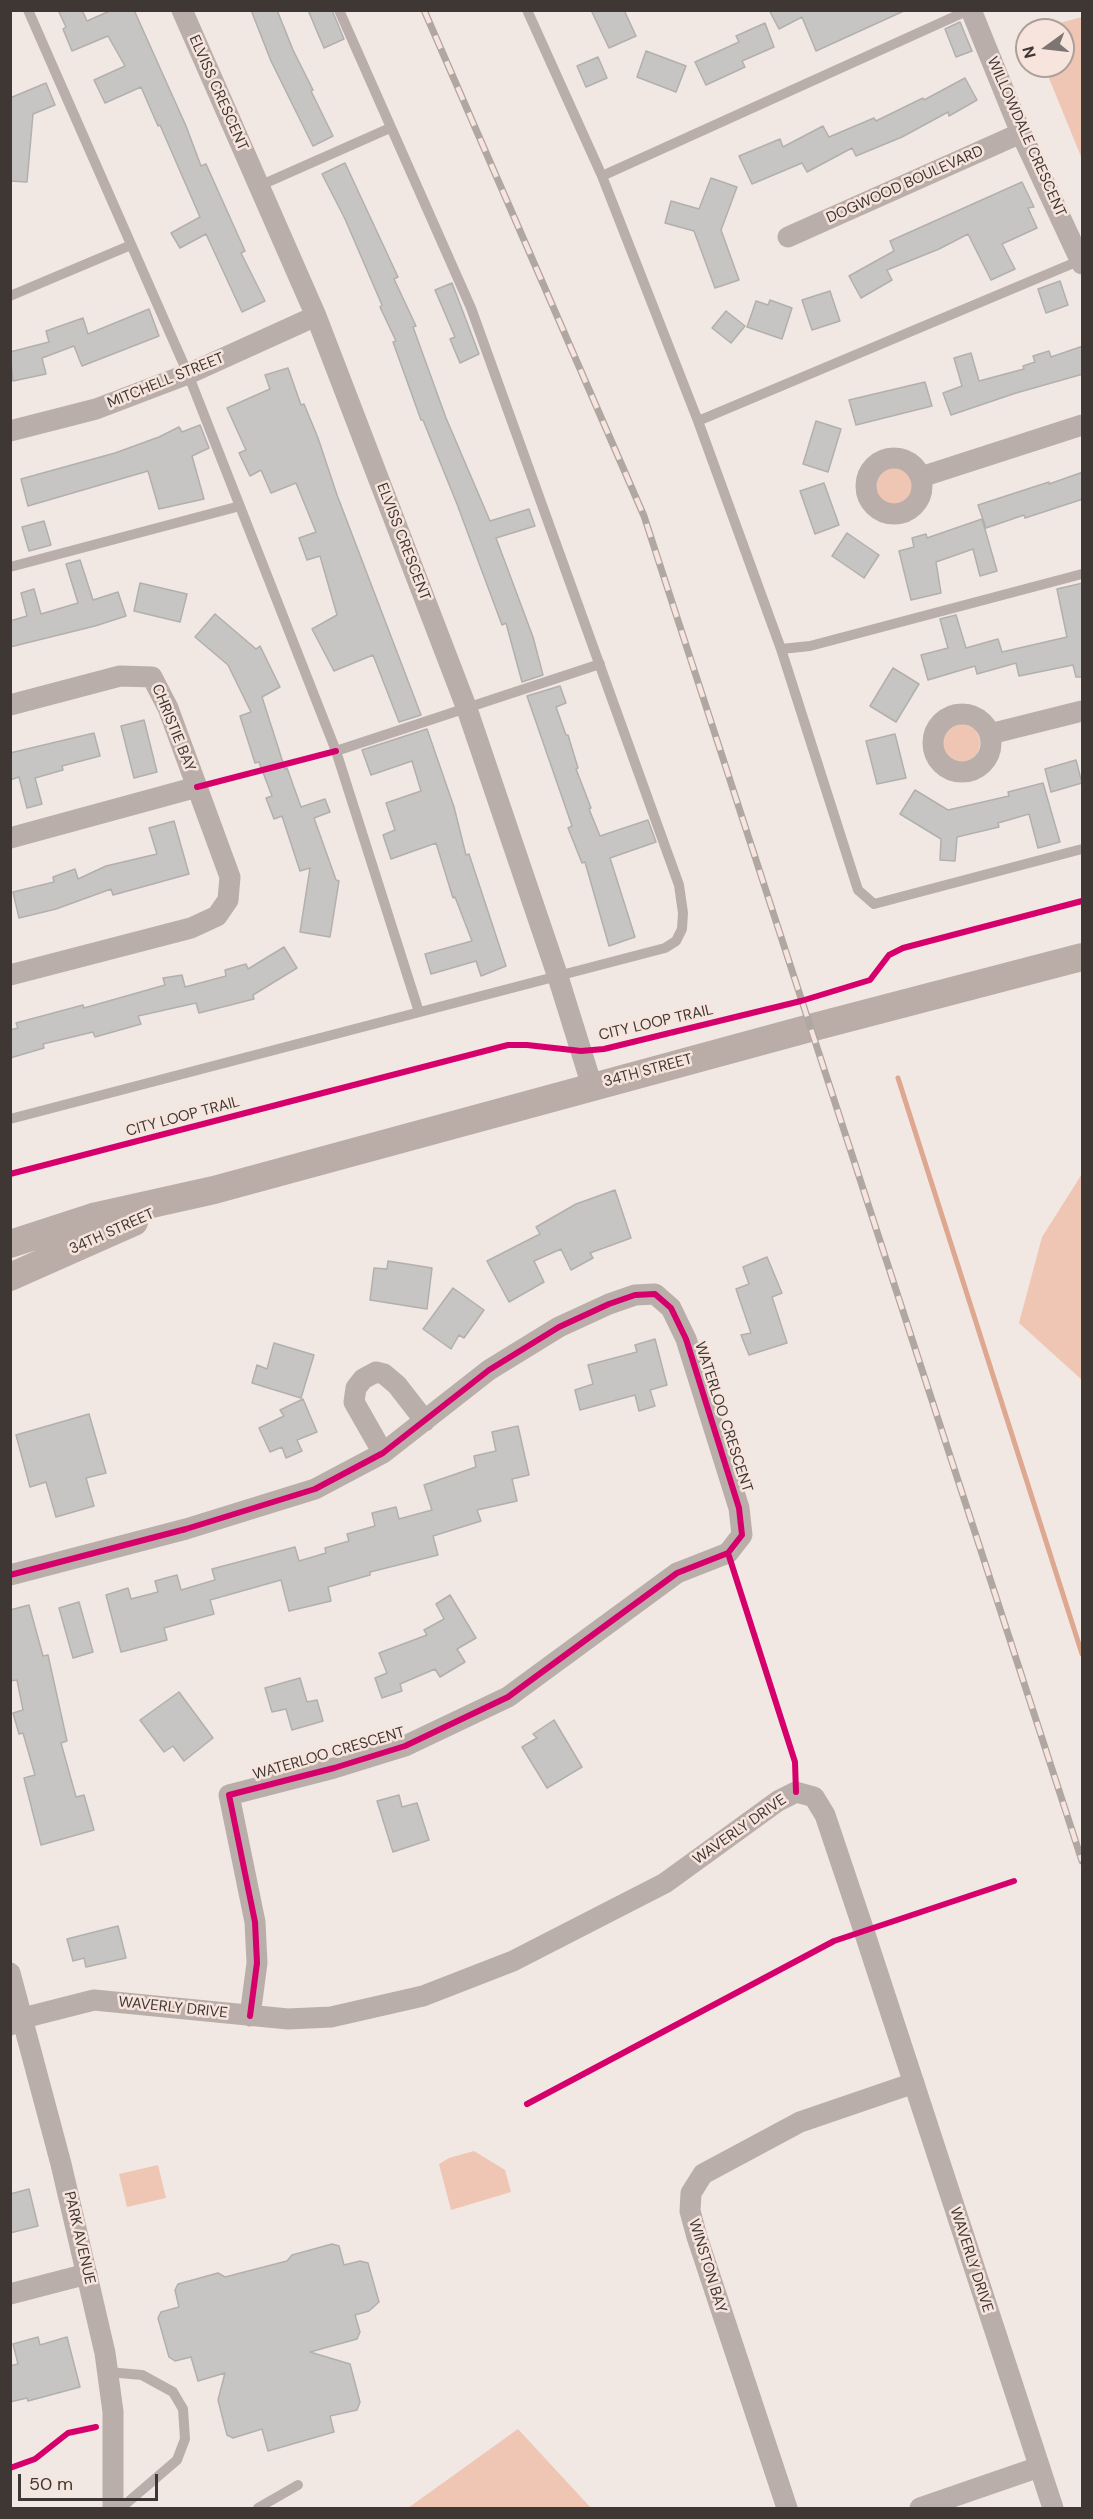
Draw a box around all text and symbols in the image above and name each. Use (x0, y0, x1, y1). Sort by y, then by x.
north arrow (1015, 18, 1075, 78)
street label: ELVISS CRESCENT (184, 33, 252, 153)
street label: WILLOWDALE CRESCENT (983, 54, 1069, 220)
street label: DOGWOOD BOULEVARD (824, 142, 986, 228)
street label: MITCHELL STREET (105, 349, 227, 413)
street label: ELVISS CRESCENT (372, 481, 434, 603)
street label: CHRISTIE BAY (147, 682, 199, 774)
street label: CITY LOOP TRAIL (597, 1001, 715, 1045)
street label: 34TH STREET (602, 1051, 694, 1091)
street label: CITY LOOP TRAIL (124, 1093, 242, 1141)
street label: 34TH STREET (67, 1205, 157, 1259)
street label: WATERLOO CRESCENT (690, 1340, 756, 1494)
street label: WATERLOO CRESCENT (251, 1724, 407, 1784)
street label: WAVERLY DRIVE (690, 1791, 790, 1869)
street label: WAVERLY DRIVE (117, 1993, 229, 2023)
street label: PARK AVENUE (60, 2190, 98, 2286)
street label: WAVERLY DRIVE (945, 2205, 997, 2315)
street label: WINSTON BAY (684, 2217, 730, 2315)
scale bar (21, 2462, 160, 2500)
text: 50 m (29, 2472, 73, 2496)

